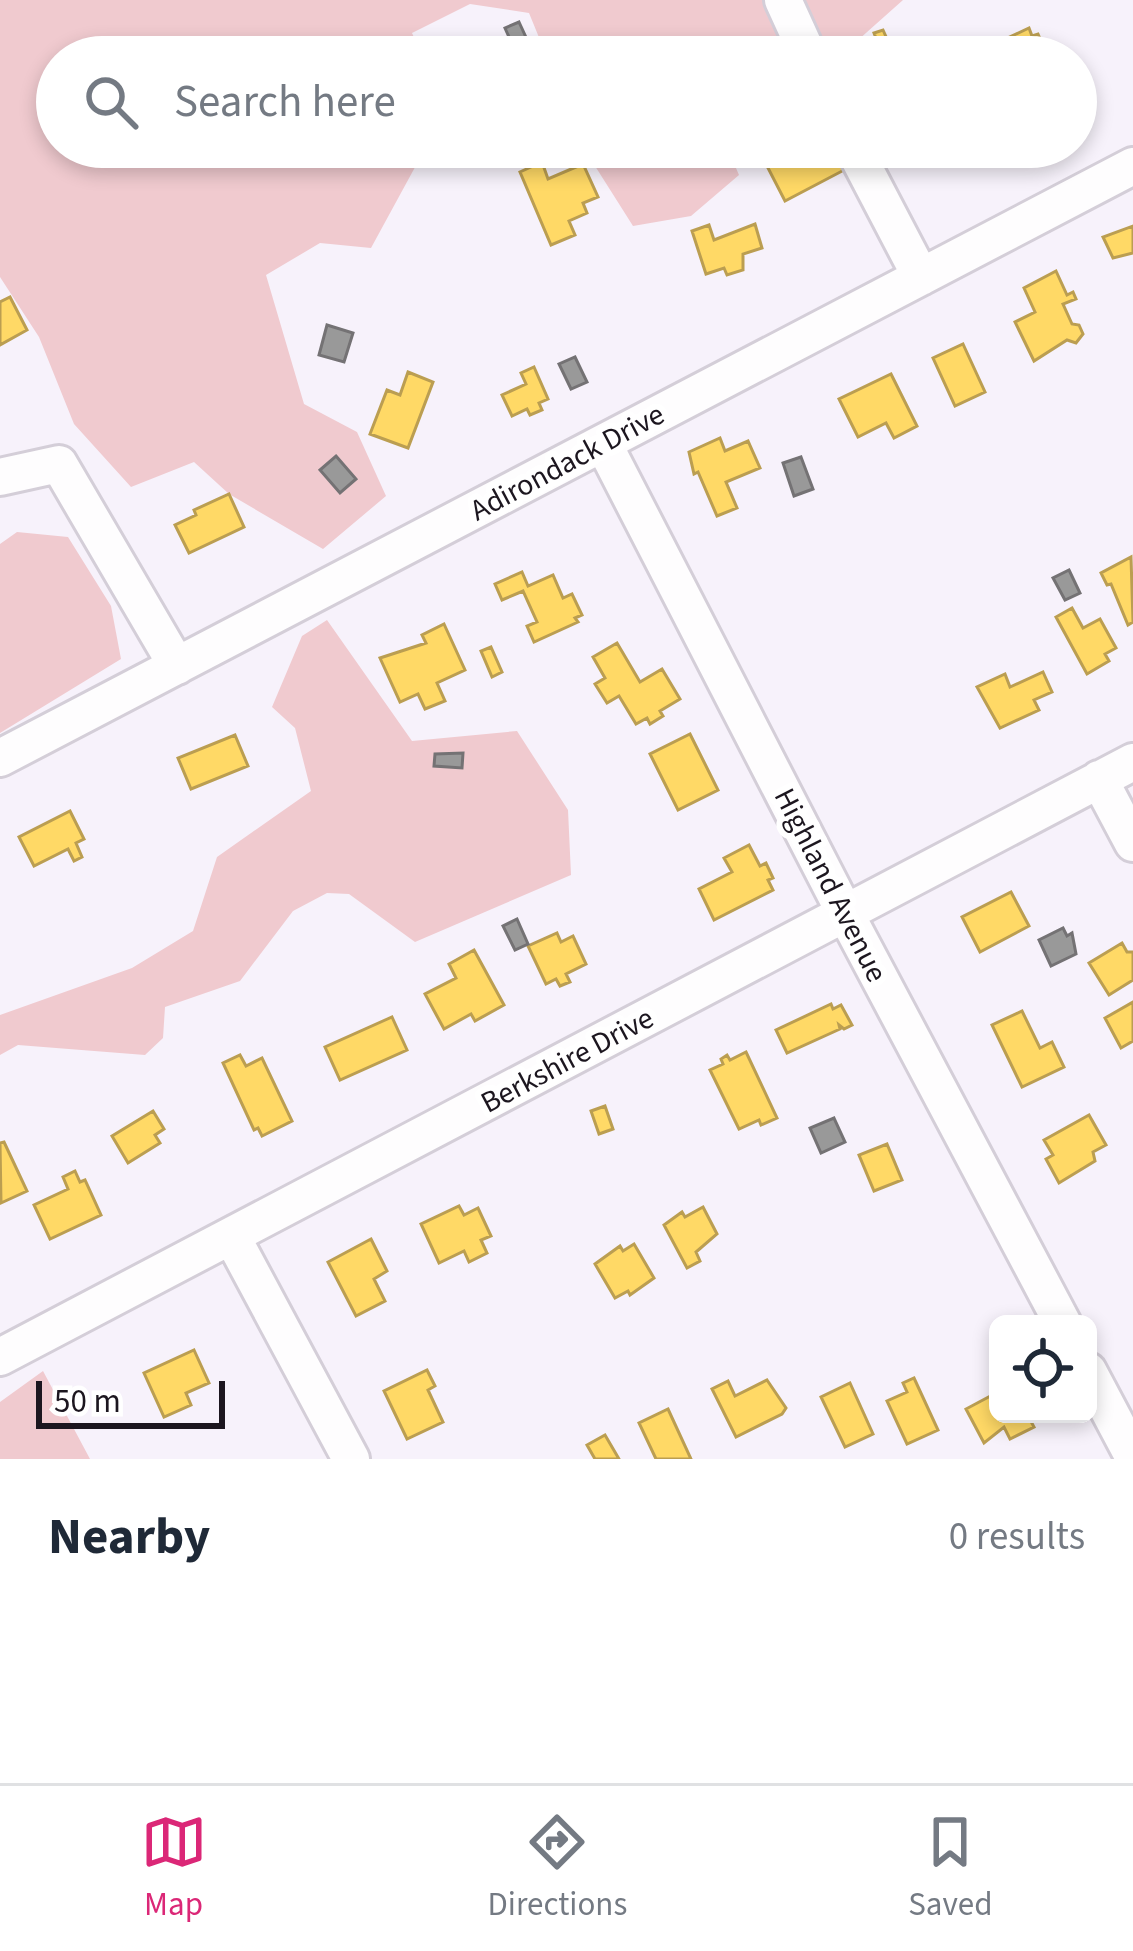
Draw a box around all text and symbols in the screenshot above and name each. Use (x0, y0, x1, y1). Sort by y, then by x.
search box (36, 36, 1097, 168)
icon: search (78, 69, 144, 135)
text: Search here (174, 70, 396, 134)
street label: Adirondack Drive (462, 393, 672, 532)
street label: Highland Avenue (763, 781, 898, 990)
street label: Berkshire Drive (473, 997, 661, 1124)
map controls (989, 1315, 1097, 1423)
button: locate (989, 1315, 1097, 1423)
scale bar (36, 1375, 225, 1428)
text: 50 m (54, 1378, 121, 1425)
text: Nearby (48, 1501, 210, 1573)
text: 0 results (949, 1509, 1085, 1565)
tab: Map (141, 1809, 207, 1928)
tab: Directions (488, 1809, 627, 1928)
tab: Saved (908, 1809, 992, 1928)

